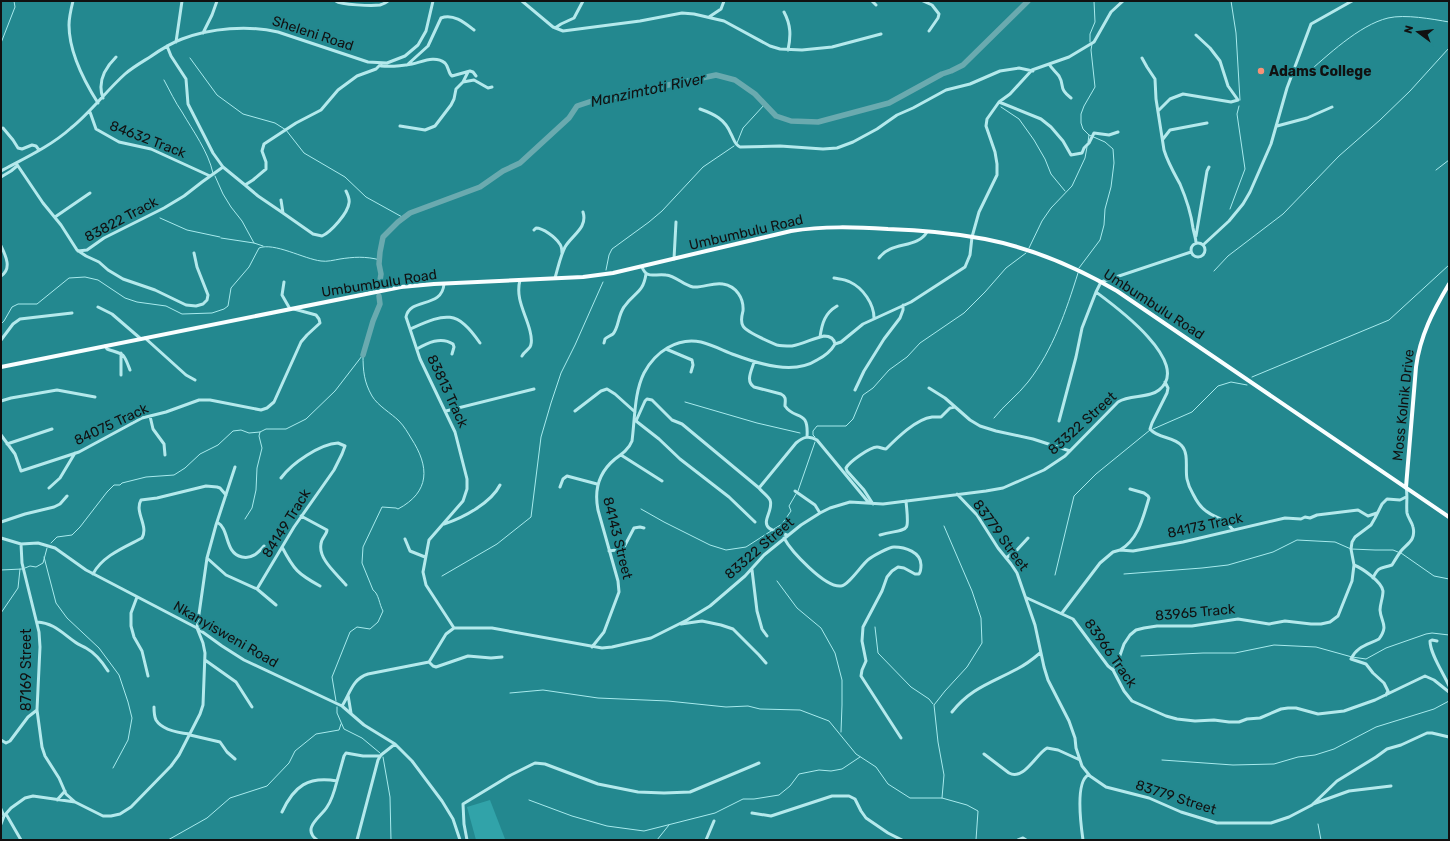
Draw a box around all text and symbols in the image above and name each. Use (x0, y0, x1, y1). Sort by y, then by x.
street label: Sheleni Road (270, 12, 356, 55)
north arrow (1398, 12, 1438, 52)
text: N (1402, 24, 1416, 35)
place label: Adams College (1269, 63, 1371, 80)
marker: Adams College (1256, 66, 1266, 76)
water label: Manzimtoti River (589, 69, 708, 111)
street label: 84632 Track (107, 117, 189, 162)
street label: 83822 Track (82, 193, 161, 246)
street label: Umbumbulu Road (687, 211, 805, 254)
street label: Umbumbulu Road (320, 266, 438, 301)
street label: Umbumbulu Road (1100, 266, 1207, 343)
street label: Moss Kolnik Drive (1389, 348, 1418, 462)
street label: 83813 Track (423, 352, 472, 431)
street label: 83322 Street (1045, 388, 1120, 458)
street label: 84075 Track (71, 400, 152, 449)
street label: 84149 Track (259, 485, 315, 561)
street label: 84143 Street (599, 495, 636, 582)
street label: 83779 Street (969, 496, 1032, 575)
street label: 84173 Track (1166, 509, 1245, 542)
street label: 83322 Street (721, 513, 798, 583)
street label: Nkanyisweni Road (170, 598, 281, 671)
street label: 83965 Track (1154, 600, 1236, 624)
street label: 83966 Track (1081, 616, 1141, 692)
street label: 87169 Street (18, 628, 35, 711)
street label: 83779 Street (1133, 776, 1219, 819)

